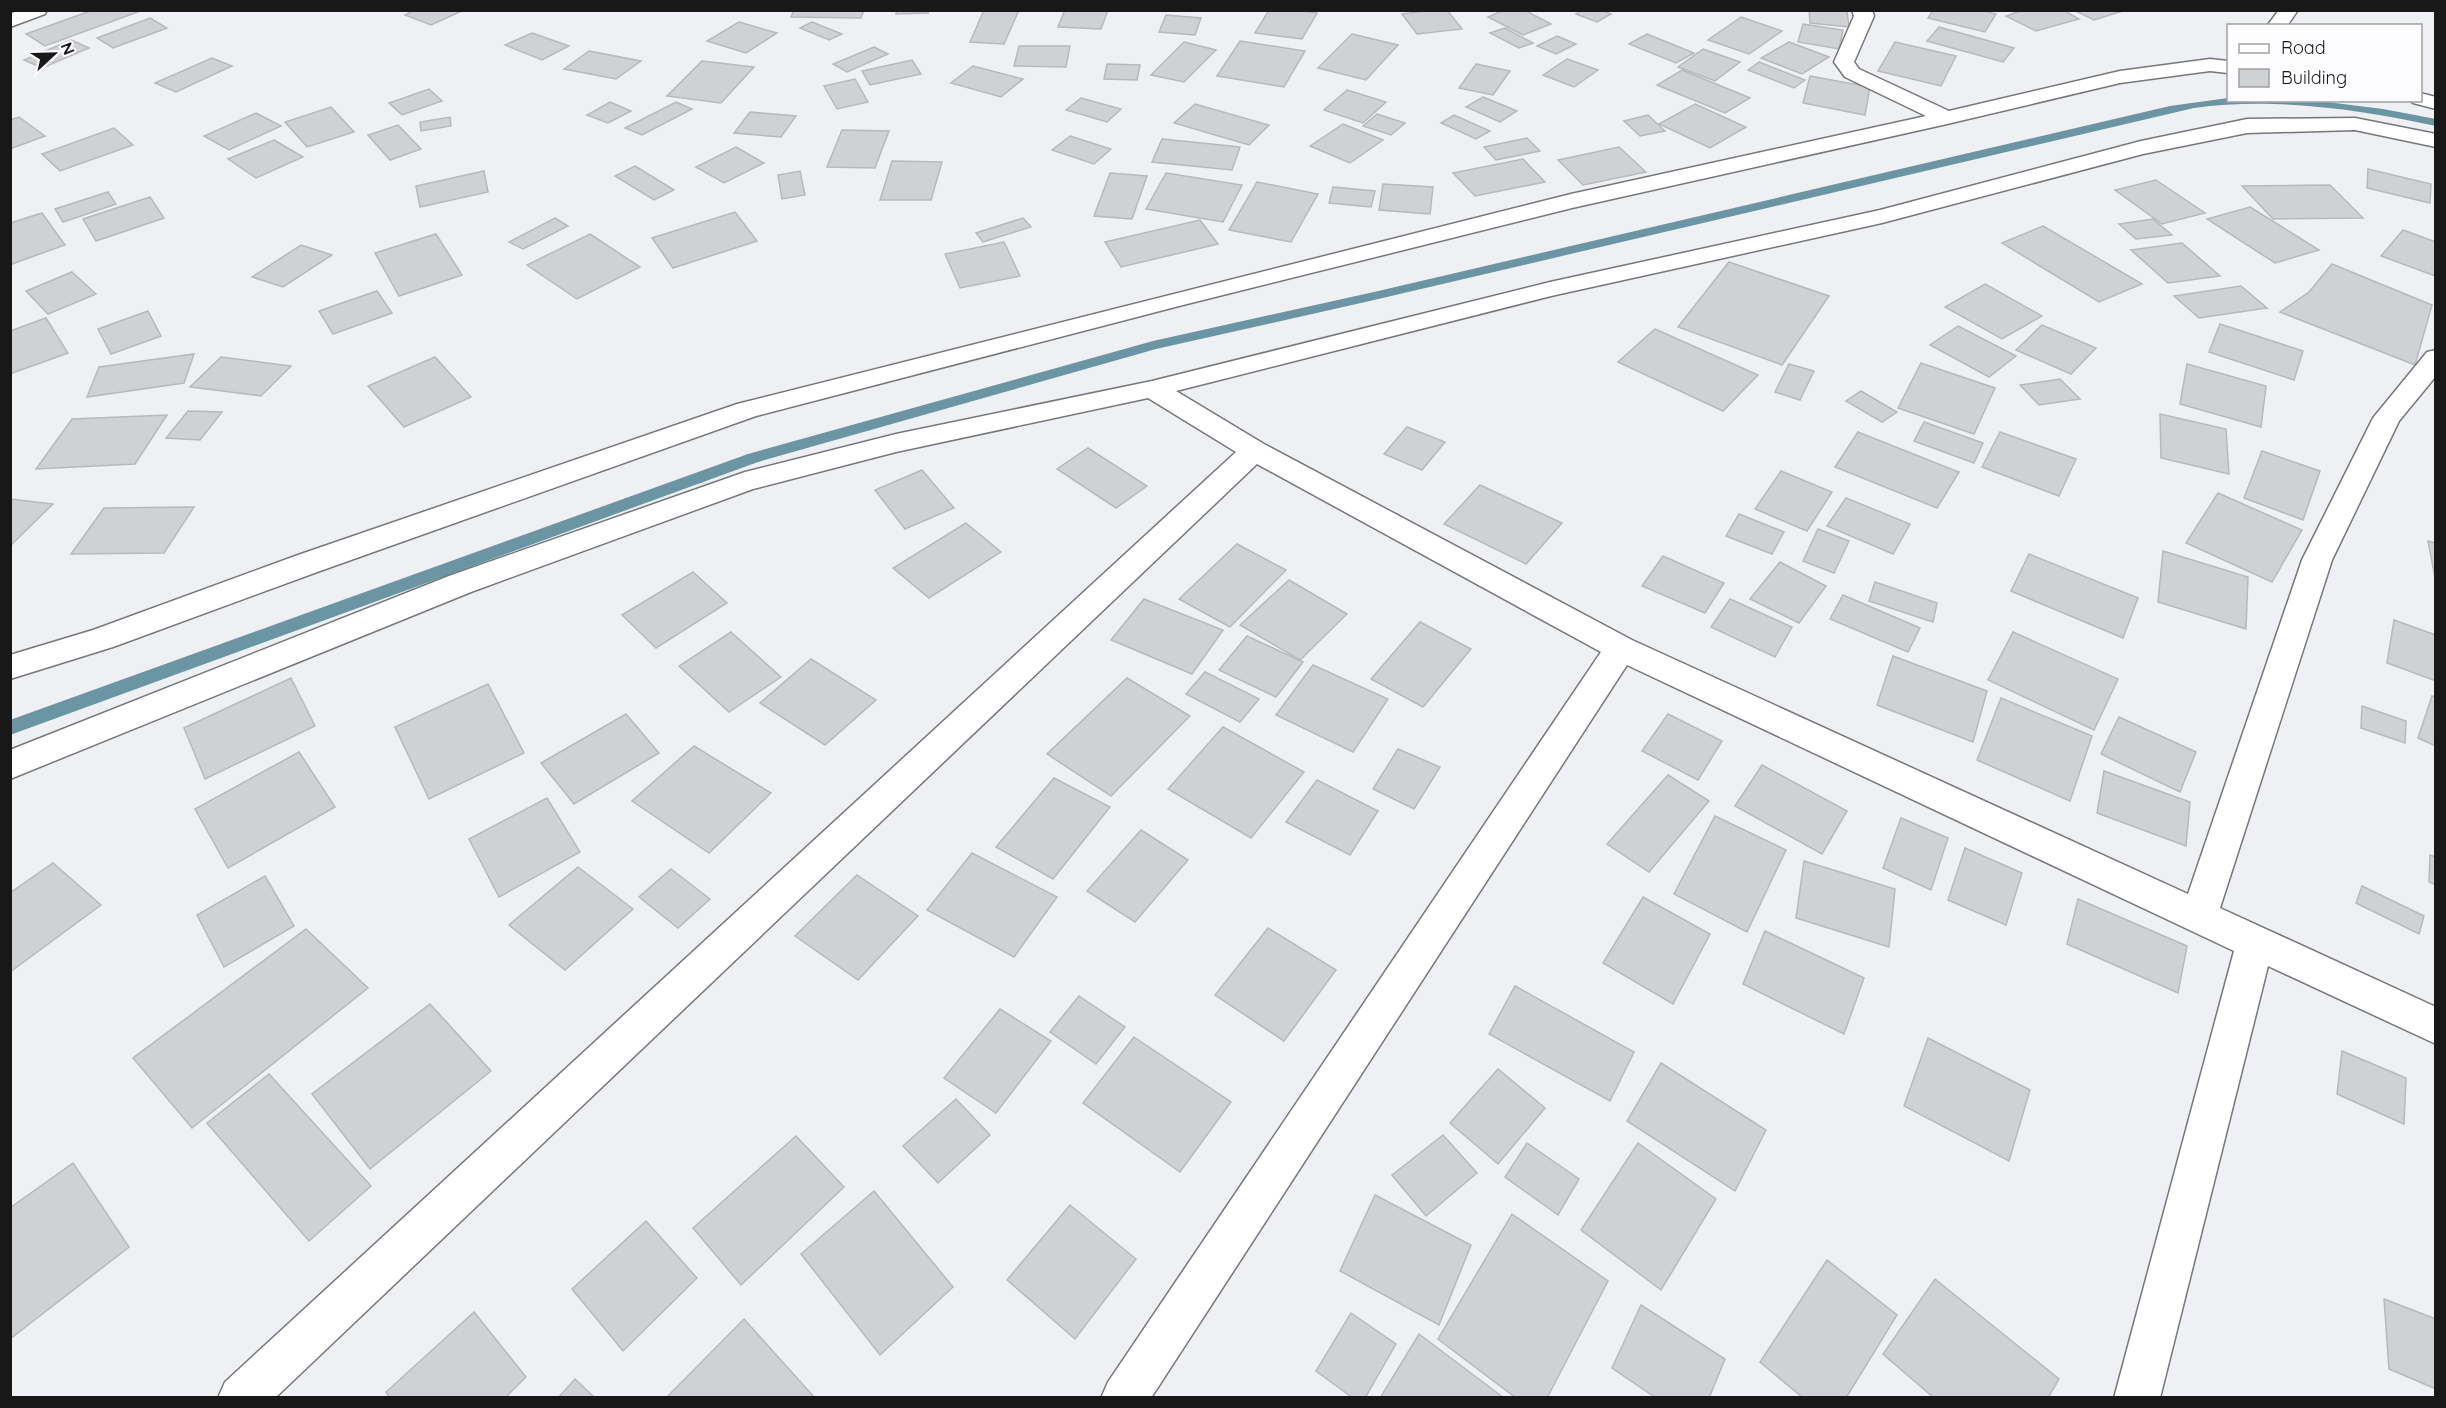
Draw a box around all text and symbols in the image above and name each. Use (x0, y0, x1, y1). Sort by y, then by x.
north arrow (24, 24, 84, 84)
legend (2227, 24, 2422, 102)
text: Road (2281, 36, 2326, 59)
text: N (56, 39, 79, 58)
text: Building (2281, 66, 2347, 89)

